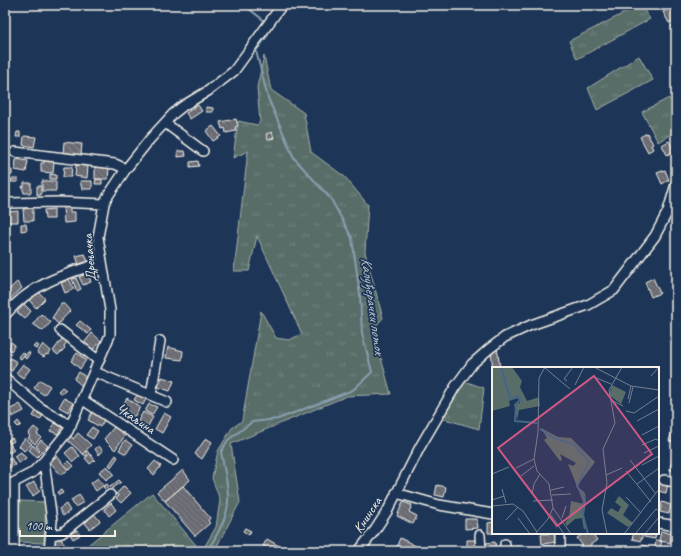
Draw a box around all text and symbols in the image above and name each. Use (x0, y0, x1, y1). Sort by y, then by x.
street label: Дрењачка (79, 232, 100, 282)
water label: Калуђерачки поток (356, 256, 389, 358)
inset map (492, 367, 659, 534)
street label: Чкаљина (113, 399, 159, 438)
street label: Книнска (350, 493, 386, 536)
scale bar (20, 512, 115, 538)
text: 100 m (26, 518, 53, 534)

